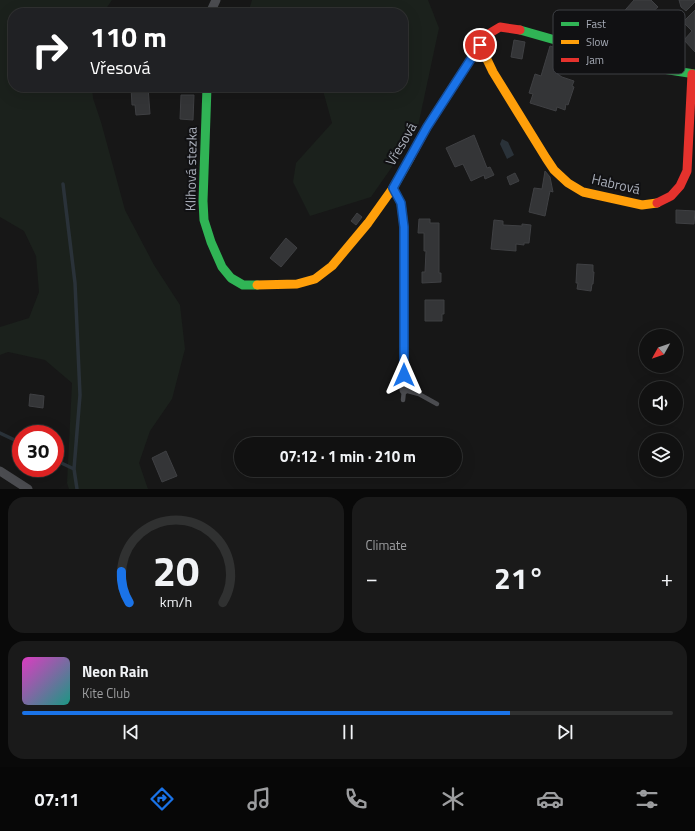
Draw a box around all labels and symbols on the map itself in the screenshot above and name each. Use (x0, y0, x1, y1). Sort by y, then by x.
legend (553, 10, 685, 74)
text: Fast (586, 16, 606, 32)
pin (463, 28, 497, 62)
text: Slow (586, 34, 609, 50)
text: Jam (586, 52, 604, 68)
street label: Vřesová (380, 118, 421, 169)
street label: Klihová stezka (179, 127, 202, 211)
street label: Habrová (590, 168, 643, 199)
north arrow (639, 329, 683, 373)
position arrow (383, 354, 425, 396)
speed limit sign: 30 (12, 425, 64, 477)

